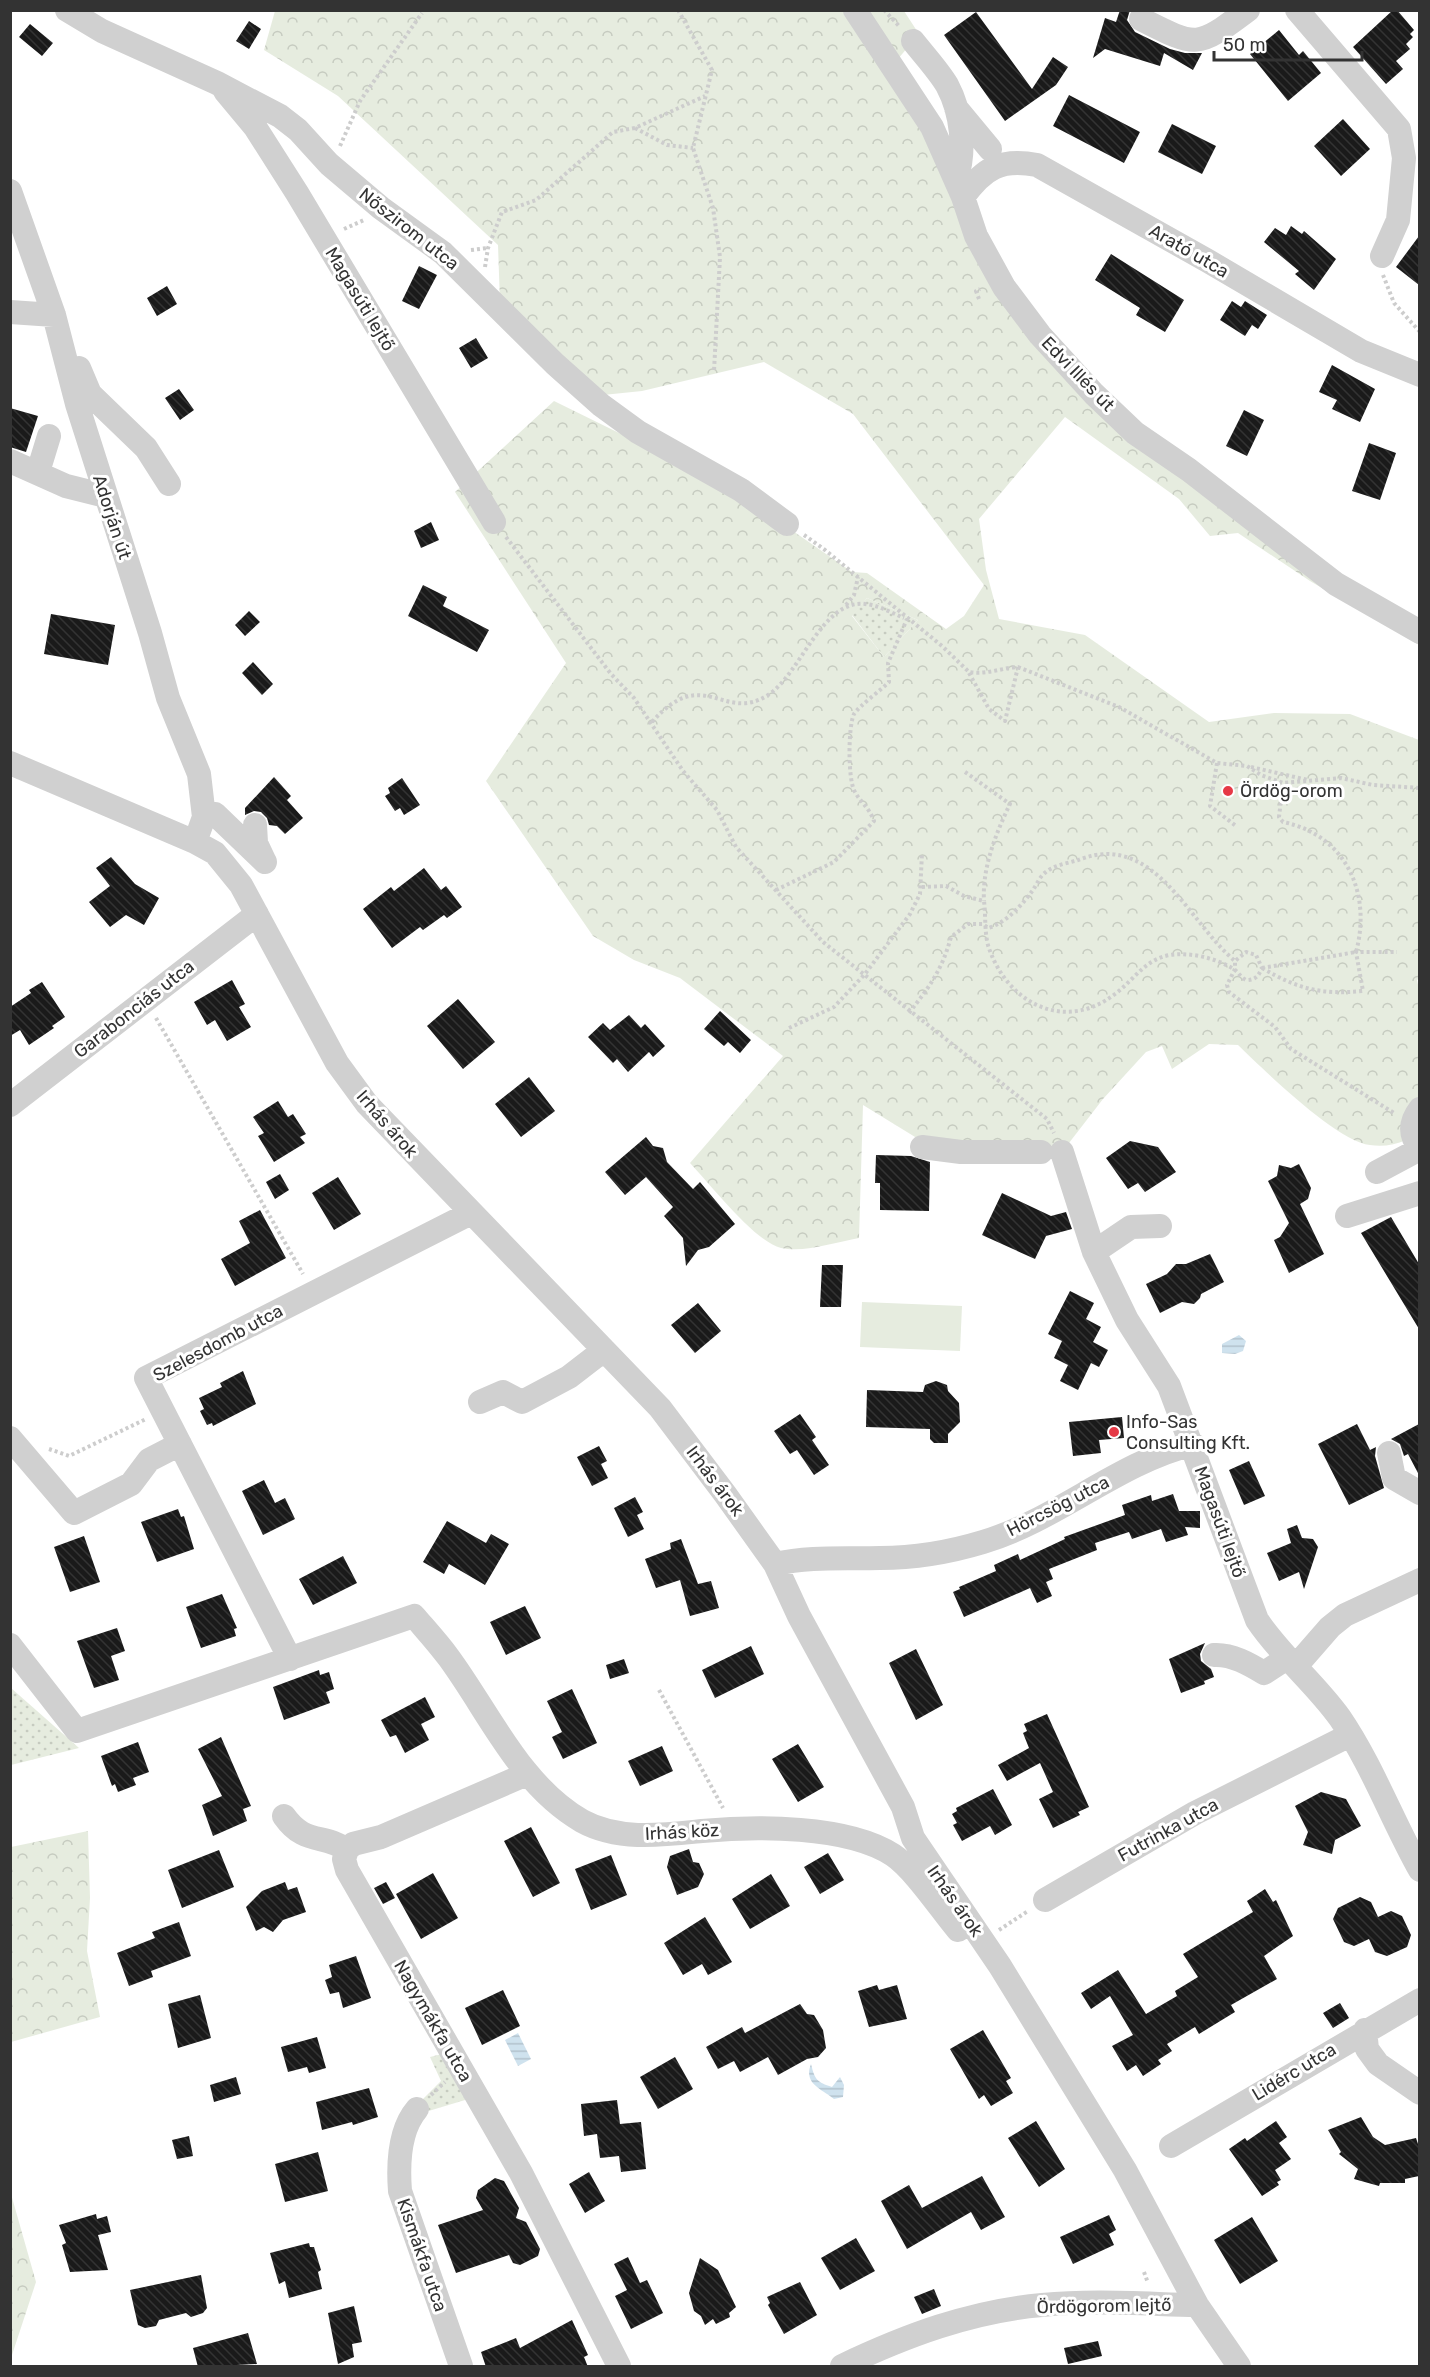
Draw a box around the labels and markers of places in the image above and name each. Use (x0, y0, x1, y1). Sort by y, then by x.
place label: Ördög-orom (1240, 780, 1343, 802)
marker: Ördög-orom (1221, 784, 1235, 798)
place label: Info-Sas Consulting Kft. (1126, 1411, 1250, 1454)
marker: Info-Sas Consulting Kft. (1107, 1425, 1121, 1439)

